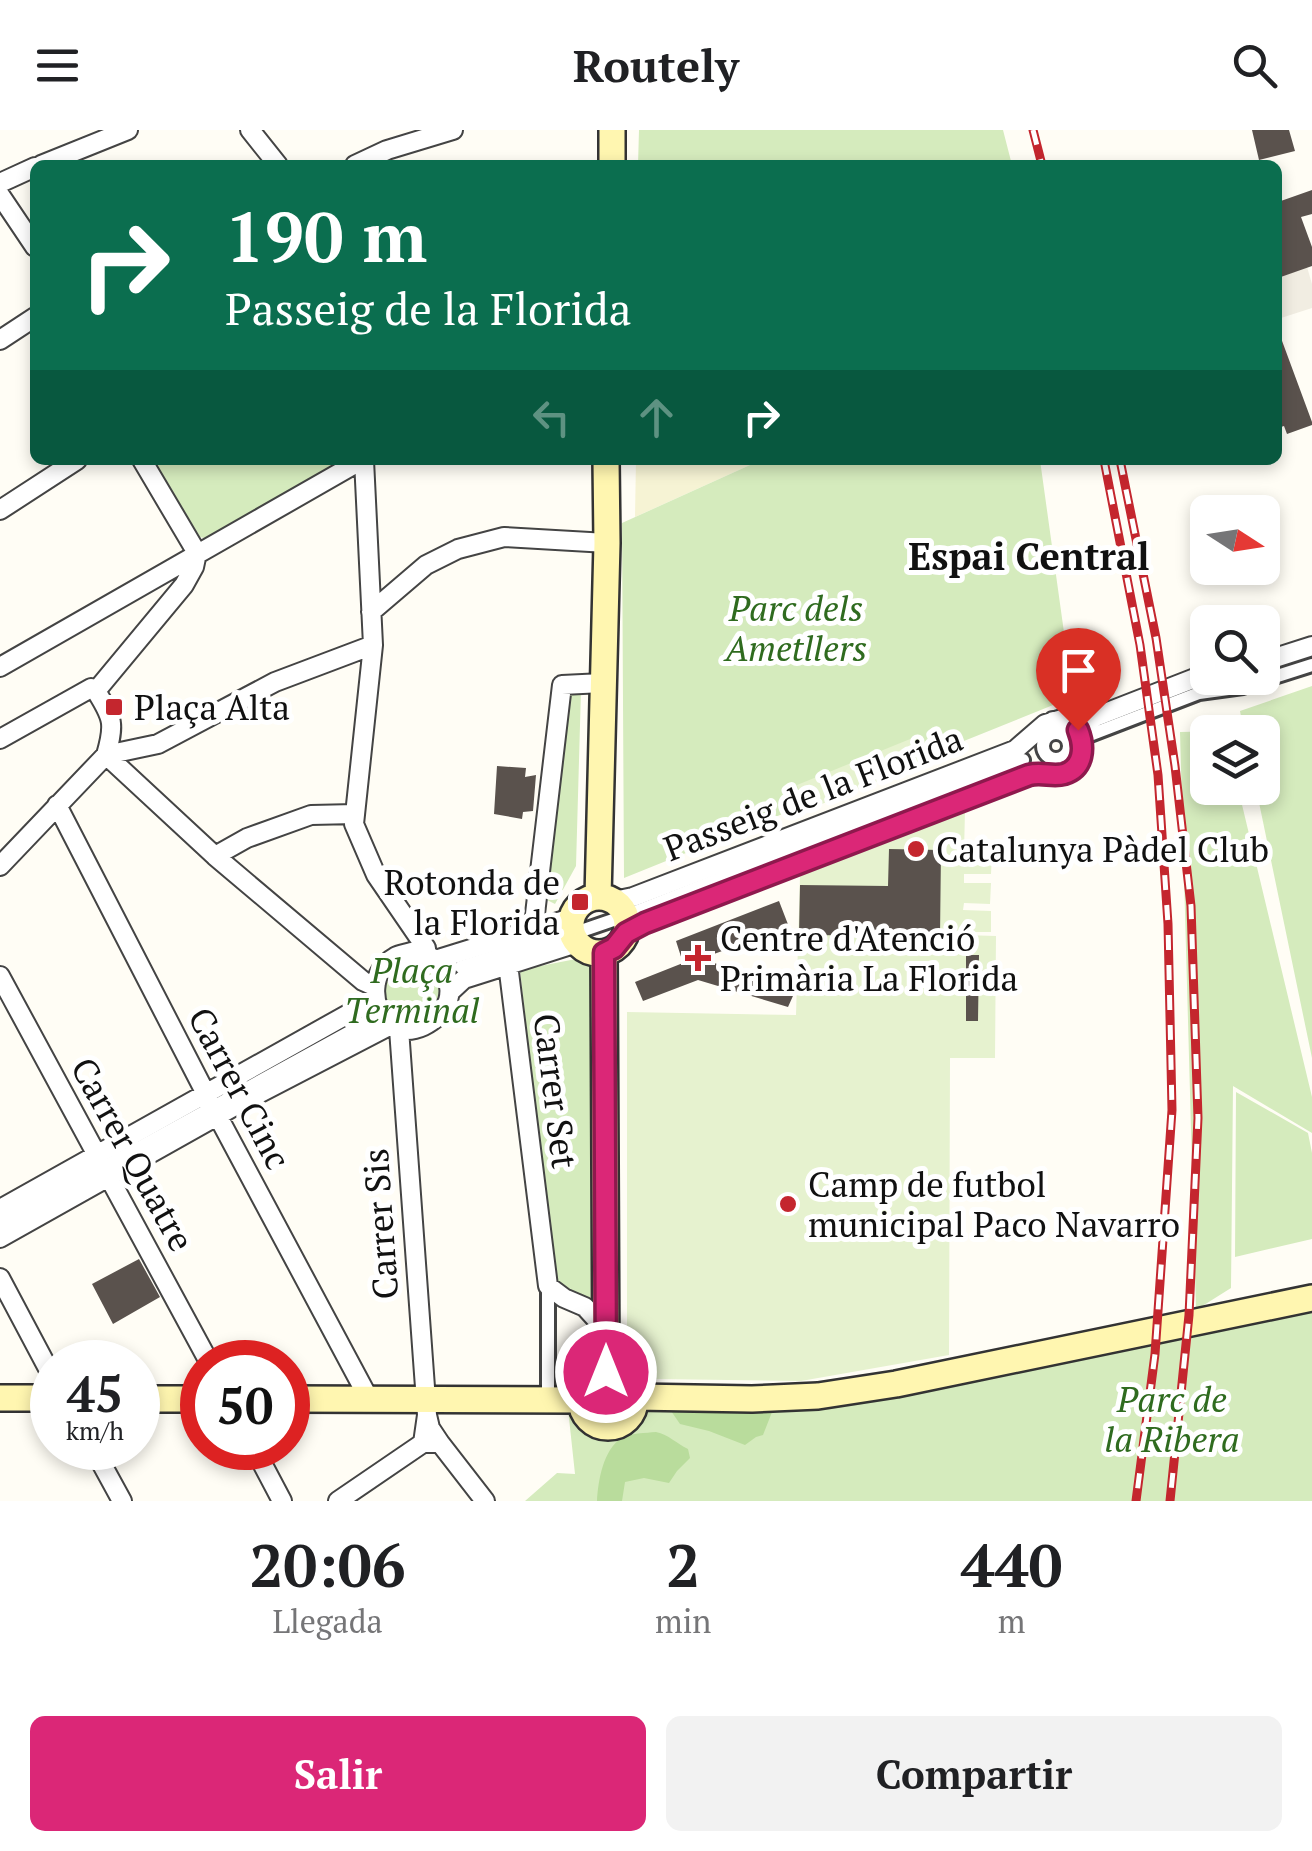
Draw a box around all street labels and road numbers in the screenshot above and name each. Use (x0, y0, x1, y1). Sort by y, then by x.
street label: Passeig de la Florida (657, 715, 969, 871)
street label: Carrer Cinc (178, 999, 302, 1177)
street label: Carrer Set (524, 1011, 588, 1171)
street label: Carrer Quatre (61, 1049, 205, 1259)
street label: Carrer Sis (352, 1147, 408, 1301)

